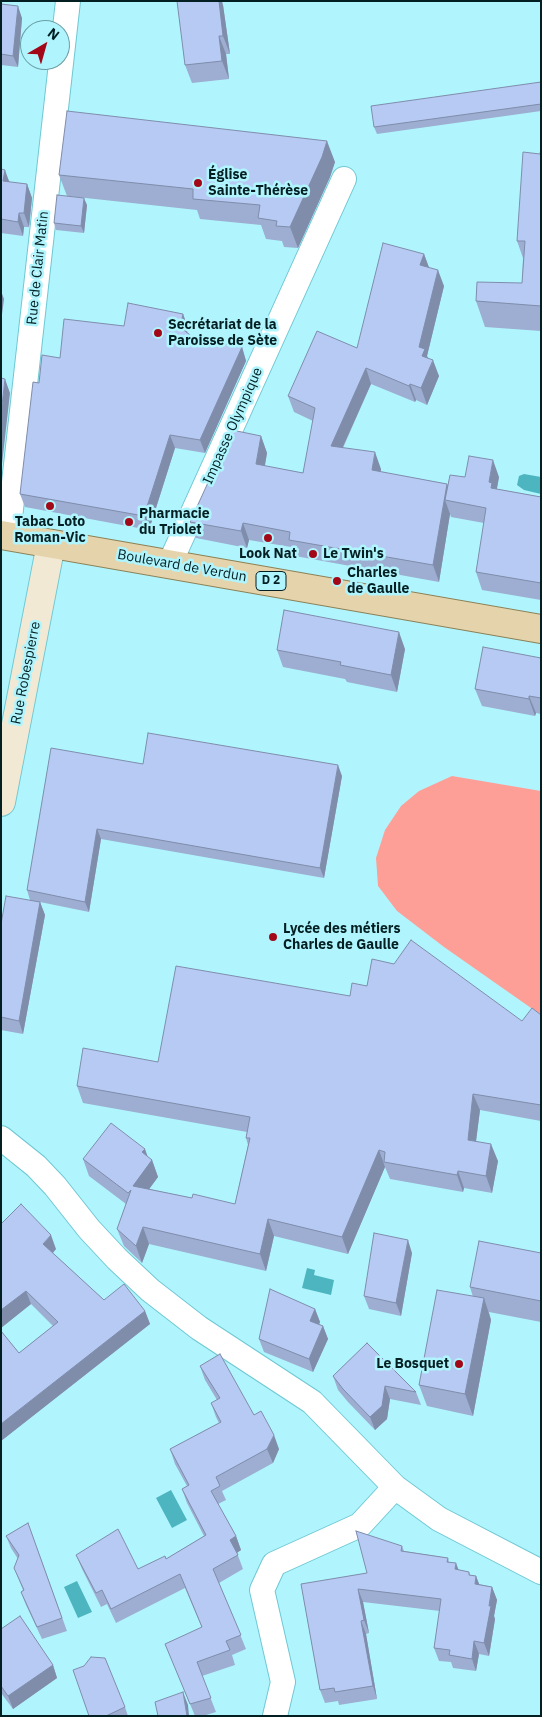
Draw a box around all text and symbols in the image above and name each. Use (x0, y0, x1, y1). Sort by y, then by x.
north arrow (20, 20, 70, 70)
text: N (44, 24, 63, 44)
place label: Église Sainte-Thérèse (208, 167, 308, 200)
marker: Église Sainte-Thérèse (192, 177, 204, 189)
street label: Rue de Clair Matin (24, 210, 52, 326)
place label: Secrétariat de la Paroisse de Sète (168, 317, 277, 350)
marker: Secrétariat de la Paroisse de Sète (152, 327, 164, 339)
street label: Impasse Olympique (200, 365, 266, 487)
marker: Tabac Loto Roman-Vic (44, 500, 56, 512)
place label: Pharmacie du Triolet (139, 506, 210, 538)
place label: Tabac Loto Roman-Vic (14, 514, 86, 546)
marker: Pharmacie du Triolet (123, 516, 135, 528)
marker: Look Nat (262, 532, 274, 544)
street label: Boulevard de Verdun (116, 546, 248, 586)
place label: Look Nat (239, 546, 297, 562)
place label: Le Twin's (323, 546, 384, 562)
marker: Le Twin's (307, 548, 319, 560)
place label: Charles de Gaulle (347, 565, 409, 598)
road number: D 2 (256, 572, 286, 590)
marker: Charles de Gaulle (331, 575, 343, 587)
street label: Rue Robespierre (8, 620, 44, 726)
place label: Lycée des métiers Charles de Gaulle (283, 921, 401, 954)
marker: Lycée des métiers Charles de Gaulle (267, 931, 279, 943)
place label: Le Bosquet (376, 1356, 449, 1372)
marker: Le Bosquet (453, 1358, 465, 1370)

